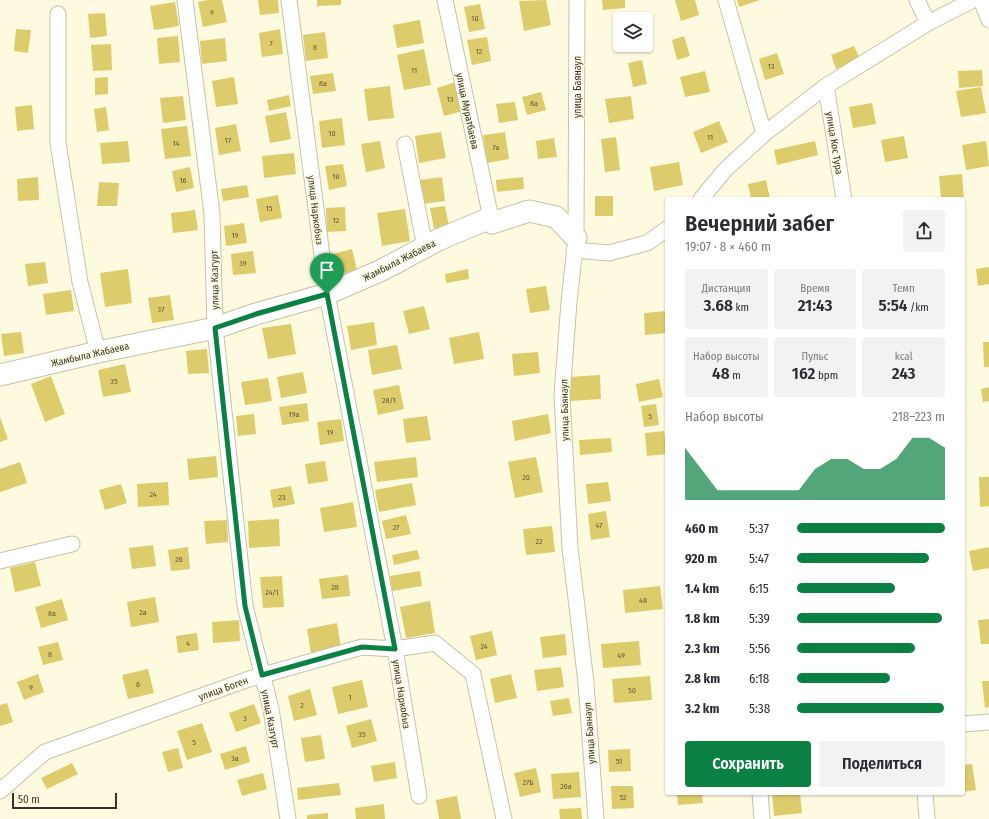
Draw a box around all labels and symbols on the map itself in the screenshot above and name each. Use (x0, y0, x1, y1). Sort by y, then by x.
house number: 9 (210, 8, 214, 17)
house number: 10 (471, 14, 479, 23)
house number: 7 (269, 39, 273, 48)
house number: 8 (313, 43, 317, 52)
house number: 12 (476, 47, 483, 56)
street label: улица Баянаул (572, 56, 584, 118)
house number: 13 (768, 62, 775, 71)
house number: 11 (411, 66, 417, 75)
street label: улица Муратбаева (453, 72, 481, 151)
house number: 8а (319, 79, 327, 88)
house number: 13 (447, 95, 454, 104)
house number: 8а (530, 99, 538, 108)
street label: улица Кос Тура (823, 111, 845, 175)
house number: 10 (328, 129, 336, 138)
house number: 11 (707, 133, 713, 142)
house number: 17 (225, 136, 232, 145)
house number: 14 (173, 139, 180, 148)
house number: 7а (493, 143, 500, 152)
house number: 10 (332, 172, 340, 181)
street label: улица Наркобыз (305, 175, 325, 246)
house number: 16 (179, 176, 187, 185)
house number: 15 (266, 204, 273, 213)
house number: 12 (333, 216, 340, 225)
house number: 19 (231, 231, 239, 240)
street label: Жамбыла Жабаева (361, 237, 438, 284)
street label: улица Казгурт (208, 249, 222, 310)
pin (310, 253, 344, 294)
house number: 39 (239, 259, 247, 268)
house number: 37 (158, 305, 165, 314)
street label: Жамбыла Жабаева (50, 340, 130, 370)
house number: 35 (110, 377, 118, 386)
street label: улица Баянаул (558, 379, 572, 441)
house number: 28/1 (382, 396, 396, 405)
house number: 19а (289, 410, 299, 419)
house number: 5 (648, 412, 652, 421)
house number: 19 (326, 428, 334, 437)
house number: 20 (522, 473, 530, 482)
house number: 24 (149, 490, 157, 499)
house number: 23 (278, 493, 286, 502)
house number: 47 (596, 521, 603, 530)
house number: 27 (393, 523, 400, 532)
house number: 22 (535, 537, 543, 546)
house number: 26 (175, 555, 183, 564)
house number: 28 (331, 583, 339, 592)
house number: 24/1 (265, 588, 279, 597)
house number: 48 (639, 596, 647, 605)
house number: 2а (139, 608, 147, 617)
house number: 8а (48, 609, 56, 618)
house number: 4 (186, 639, 190, 648)
house number: 24 (480, 642, 488, 651)
house number: 8 (48, 650, 52, 659)
house number: 49 (617, 651, 625, 660)
street label: улица Наркобыз (390, 659, 412, 730)
street label: улица Боген (197, 674, 250, 703)
house number: 6 (136, 680, 140, 689)
house number: 9 (29, 683, 33, 692)
house number: 50 (628, 686, 636, 695)
street label: улица Казгурт (258, 689, 282, 750)
house number: 1 (348, 693, 352, 702)
house number: 2 (300, 701, 304, 710)
street label: улица Баянаул (582, 702, 598, 764)
house number: 3 (243, 714, 247, 723)
house number: 35 (358, 730, 366, 739)
house number: 5 (192, 738, 196, 747)
house number: 3а (231, 754, 239, 763)
house number: 51 (616, 757, 622, 766)
house number: 27Б (523, 778, 533, 787)
house number: 26а (560, 782, 572, 791)
scale bar (12, 791, 117, 810)
house number: 52 (619, 793, 627, 802)

